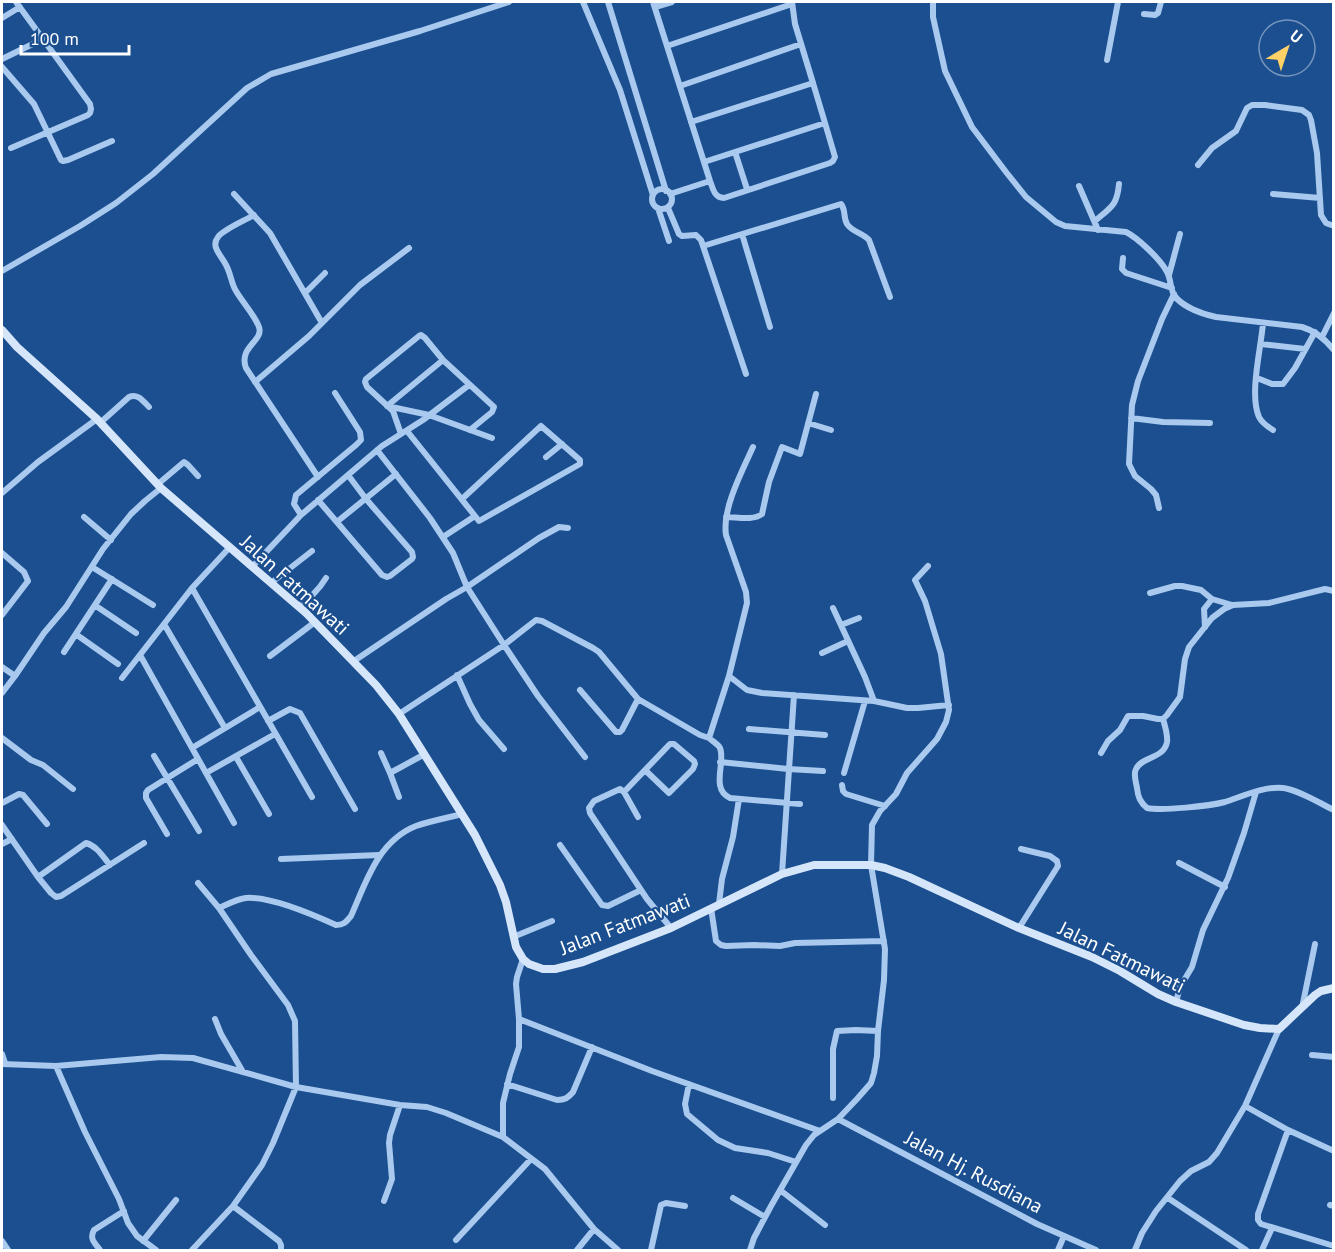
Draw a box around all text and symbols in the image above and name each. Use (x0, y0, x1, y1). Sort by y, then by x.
scale bar (21, 18, 129, 56)
north arrow (1257, 18, 1317, 78)
text: U (1286, 25, 1307, 47)
text: 100 m (30, 27, 79, 50)
street label: Jalan Fatmawati (234, 529, 355, 641)
street label: Jalan Fatmawati (555, 887, 694, 961)
street label: Jalan Fatmawati (1053, 915, 1190, 999)
street label: Jalan Hj. Rusdiana (900, 1124, 1047, 1219)

